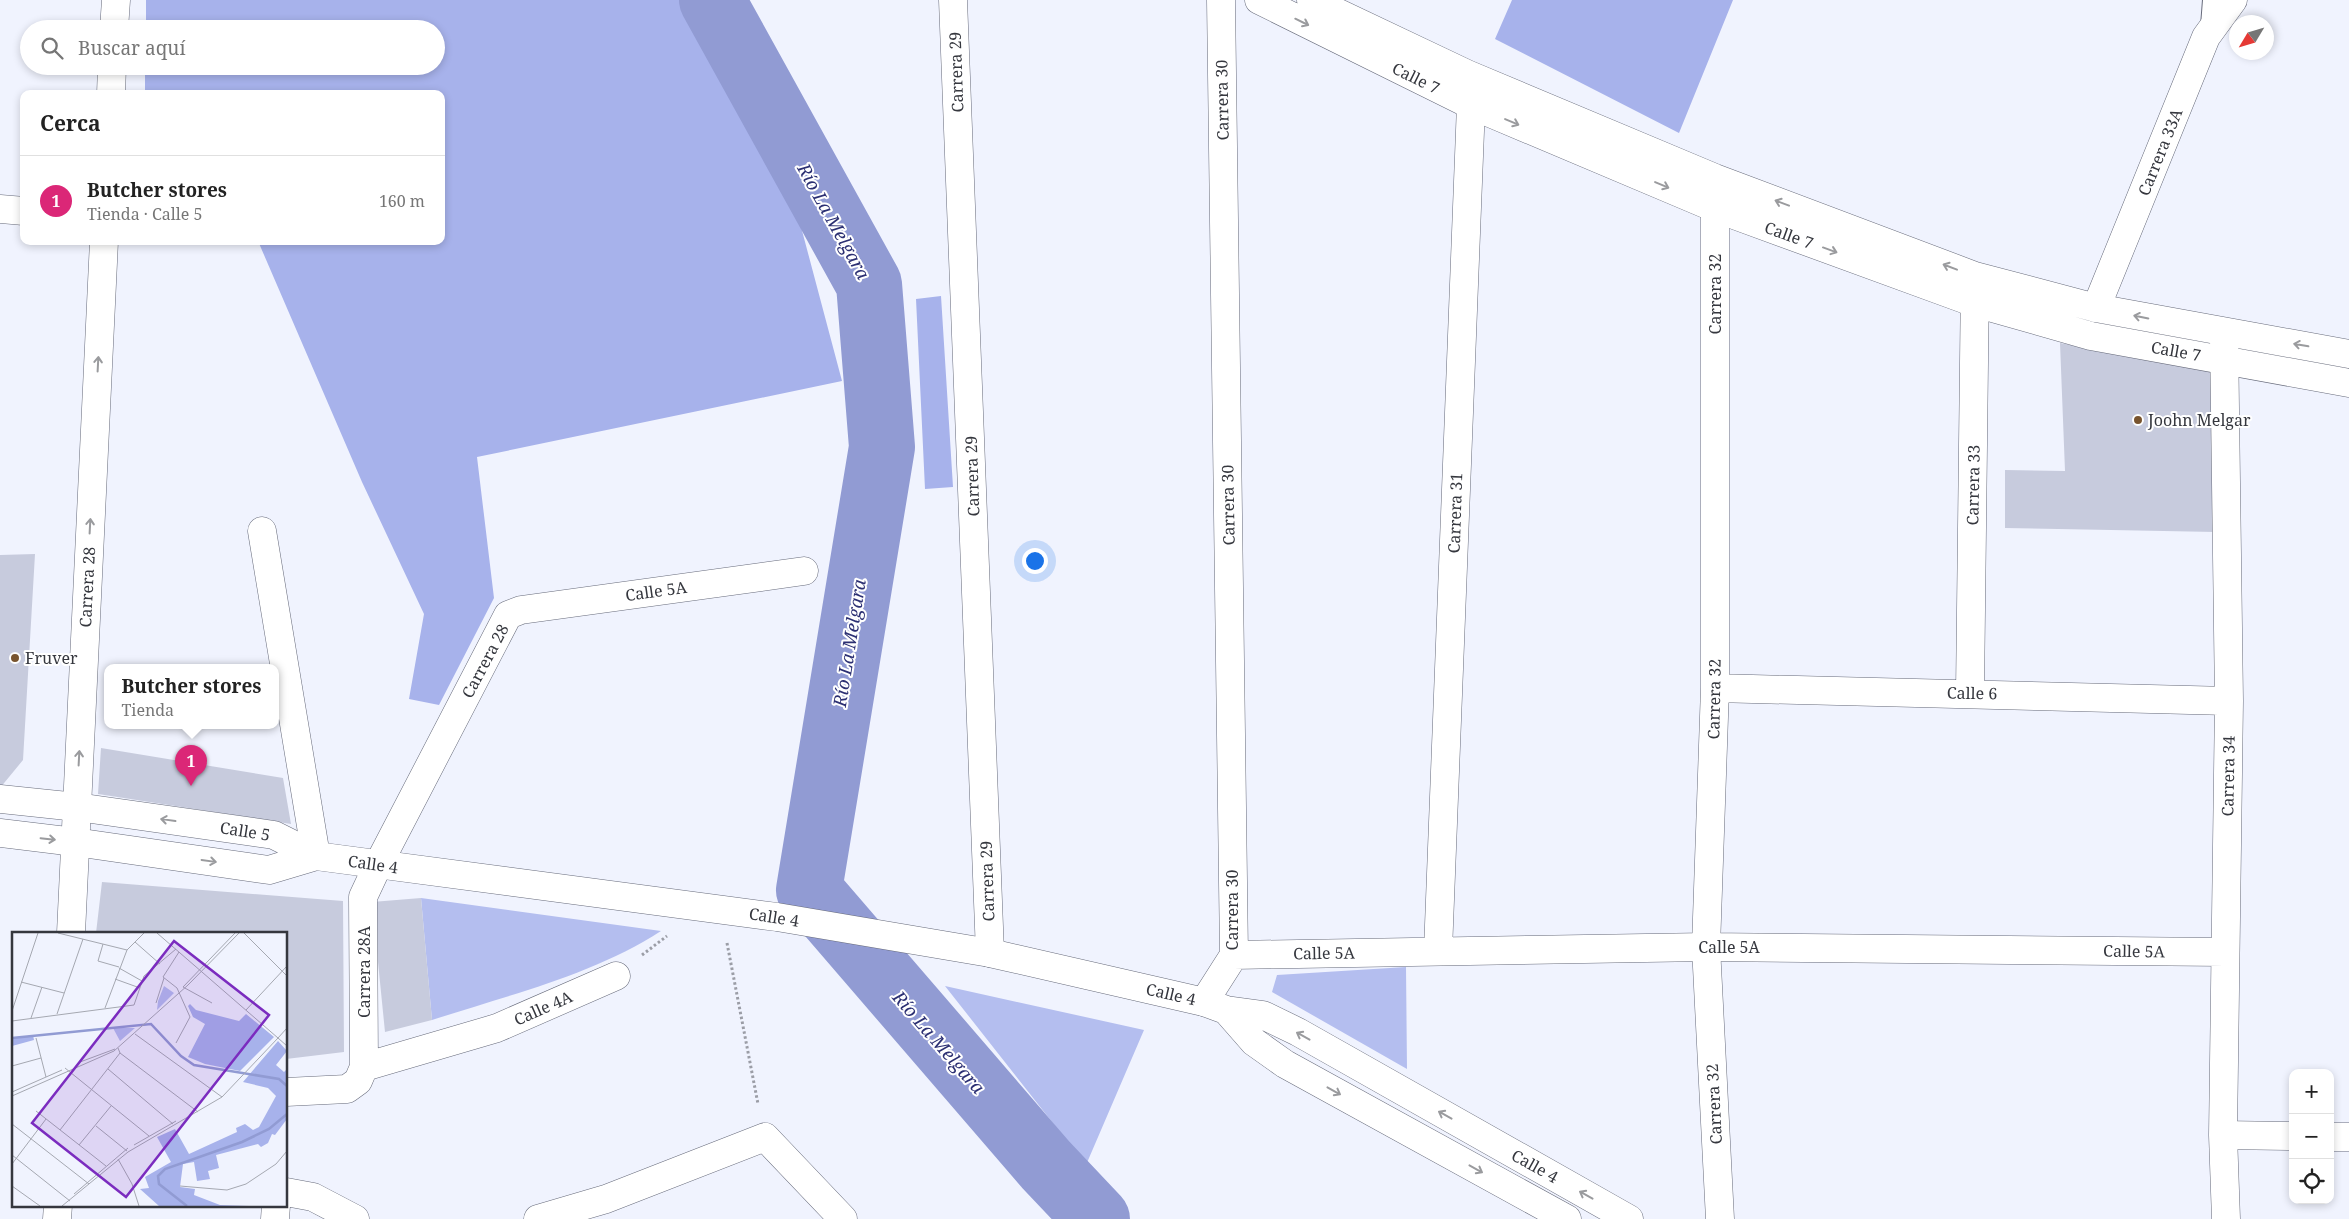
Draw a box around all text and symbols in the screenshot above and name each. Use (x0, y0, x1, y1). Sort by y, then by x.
north arrow (2229, 15, 2274, 60)
one-way arrow (1295, 17, 1310, 27)
search box (20, 20, 445, 75)
street label: Carrera 29 (944, 31, 968, 113)
icon: search (38, 34, 66, 62)
text: Buscar aquí (78, 35, 186, 61)
street label: Calle 7 (1389, 57, 1444, 99)
street label: Carrera 30 (1210, 59, 1234, 141)
street label: Carrera 33A (2133, 105, 2188, 199)
text: Cerca (40, 109, 101, 137)
one-way arrow (1504, 118, 1519, 128)
water label: Río La Melgara (792, 158, 876, 284)
text: Butcher stores (87, 177, 227, 203)
one-way arrow (1654, 181, 1669, 191)
text: 1 (51, 190, 61, 212)
text: 160 m (379, 190, 425, 212)
one-way arrow (1774, 198, 1790, 207)
text: Tienda · Calle 5 (87, 203, 202, 225)
street label: Calle 7 (1762, 216, 1816, 254)
one-way arrow (1821, 246, 1837, 255)
street label: Carrera 32 (1704, 254, 1726, 334)
one-way arrow (1943, 262, 1958, 271)
one-way arrow (2133, 311, 2149, 321)
street label: Calle 7 (2149, 336, 2203, 366)
one-way arrow (2293, 340, 2309, 350)
one-way arrow (93, 356, 103, 372)
place label: Joohn Melgar (2147, 409, 2251, 431)
marker: Joohn Melgar (2132, 414, 2144, 426)
street label: Carrera 29 (960, 435, 984, 517)
street label: Carrera 33 (1961, 444, 1985, 526)
street label: Carrera 30 (1216, 464, 1240, 546)
street label: Carrera 31 (1443, 472, 1467, 554)
one-way arrow (86, 518, 95, 534)
street label: Carrera 28 (74, 546, 100, 628)
your location (1022, 548, 1048, 574)
street label: Calle 5A (624, 576, 689, 606)
water label: Río La Melgara (827, 577, 871, 710)
street label: Carrera 28 (456, 620, 514, 702)
place label: Fruver (25, 647, 78, 669)
marker: Fruver (9, 652, 21, 664)
street label: Carrera 32 (1702, 658, 1726, 740)
popup (104, 664, 279, 729)
text: Butcher stores (121, 673, 262, 699)
street label: Calle 6 (1947, 682, 1997, 704)
text: Tienda (121, 699, 174, 721)
street label: Carrera 34 (2216, 735, 2240, 817)
pin: 1 (175, 745, 207, 786)
one-way arrow (75, 751, 84, 767)
one-way arrow (161, 815, 177, 825)
street label: Calle 5 (218, 816, 272, 846)
one-way arrow (40, 834, 56, 844)
street label: Carrera 29 (975, 840, 999, 922)
street label: Calle 4 (347, 850, 400, 878)
one-way arrow (201, 856, 217, 866)
street label: Carrera 30 (1221, 870, 1243, 950)
street label: Calle 4 (747, 902, 801, 932)
street label: Carrera 28A (353, 925, 375, 1018)
inset map (12, 932, 288, 1206)
street label: Calle 5A (1698, 936, 1761, 958)
street label: Calle 5A (2103, 939, 2166, 963)
street label: Calle 5A (1293, 941, 1356, 965)
street label: Calle 4 (1144, 978, 1198, 1010)
street label: Calle 4A (510, 985, 576, 1031)
water label: Río La Melgara (887, 985, 991, 1099)
one-way arrow (1296, 1030, 1311, 1040)
street label: Carrera 32 (1701, 1063, 1727, 1145)
map controls (2289, 1069, 2334, 1204)
button: + (2289, 1069, 2334, 1114)
one-way arrow (1326, 1087, 1341, 1096)
one-way arrow (1438, 1110, 1452, 1120)
button: − (2289, 1114, 2334, 1159)
street label: Calle 4 (1508, 1144, 1562, 1188)
button: locate (2289, 1159, 2334, 1204)
one-way arrow (1469, 1165, 1483, 1175)
one-way arrow (1579, 1190, 1594, 1200)

